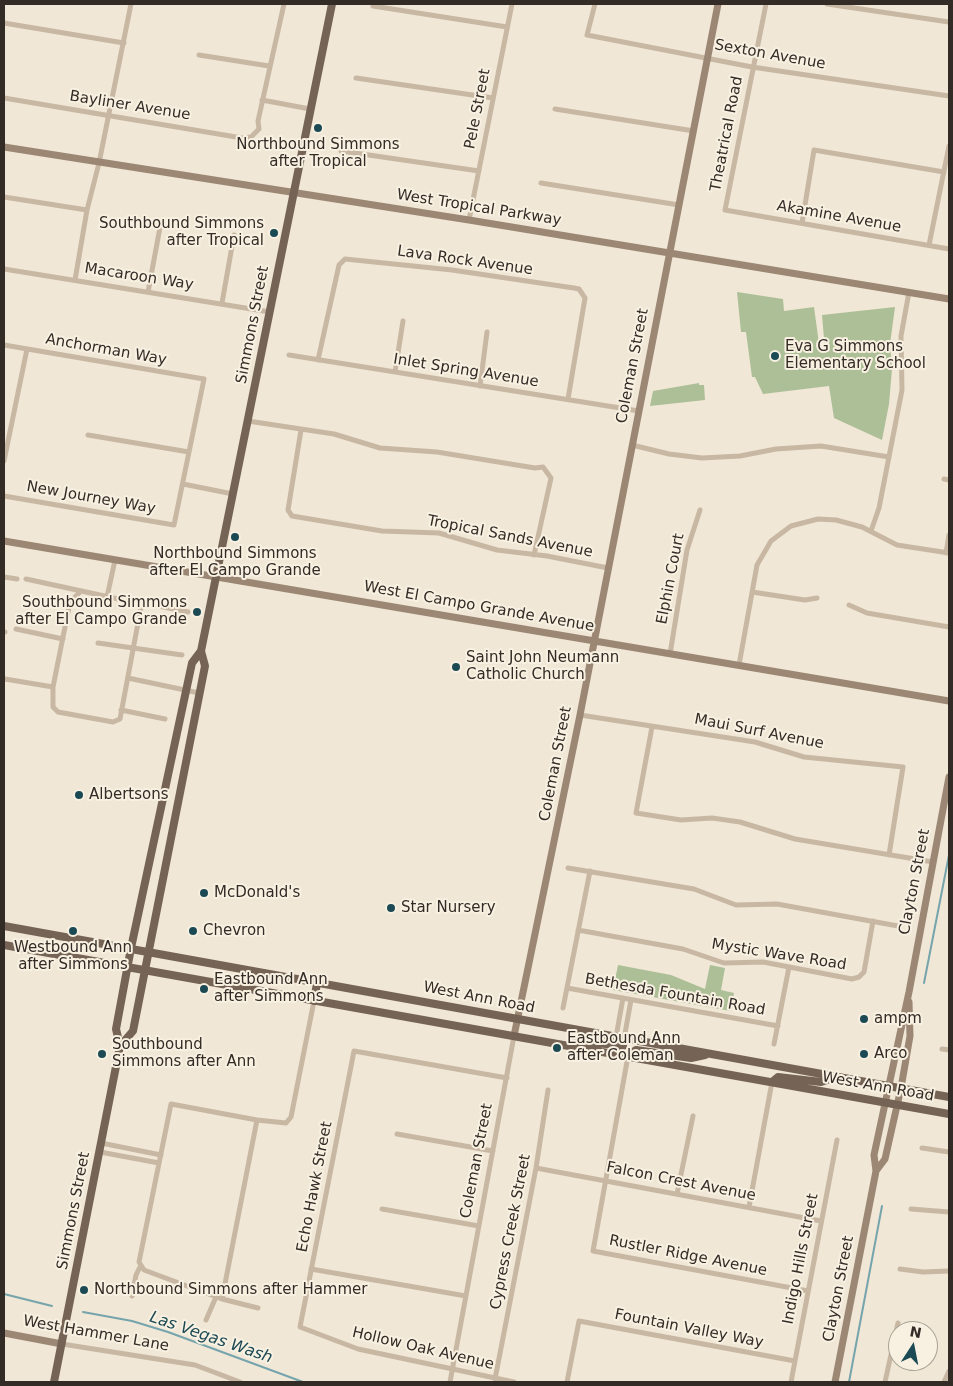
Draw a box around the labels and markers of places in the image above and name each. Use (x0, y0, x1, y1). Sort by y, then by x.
marker: Northbound Simmons after Tropical (312, 122, 324, 134)
place label: Northbound Simmons after Tropical (236, 136, 400, 171)
place label: Southbound Simmons after Tropical (99, 215, 264, 250)
marker: Southbound Simmons after Tropical (268, 227, 280, 239)
place label: Eva G Simmons Elementary School (785, 338, 926, 373)
marker: Eva G Simmons Elementary School (769, 350, 781, 362)
marker: Northbound Simmons after El Campo Grande (229, 531, 241, 543)
place label: Northbound Simmons after El Campo Grande (149, 545, 321, 580)
place label: Southbound Simmons after El Campo Grande (15, 594, 187, 629)
marker: Southbound Simmons after El Campo Grande (191, 606, 203, 618)
place label: Saint John Neumann Catholic Church (466, 649, 619, 684)
marker: Saint John Neumann Catholic Church (450, 661, 462, 673)
place label: Albertsons (89, 786, 169, 804)
marker: Albertsons (73, 789, 85, 801)
place label: McDonald's (214, 884, 300, 902)
marker: McDonald's (198, 887, 210, 899)
place label: Star Nursery (401, 899, 496, 917)
marker: Star Nursery (385, 902, 397, 914)
place label: Chevron (203, 922, 266, 940)
marker: Westbound Ann after Simmons (67, 925, 79, 937)
marker: Chevron (187, 925, 199, 937)
place label: Westbound Ann after Simmons (14, 939, 132, 974)
place label: Eastbound Ann after Simmons (214, 971, 328, 1006)
marker: Eastbound Ann after Simmons (198, 983, 210, 995)
place label: ampm (874, 1010, 922, 1028)
marker: ampm (858, 1013, 870, 1025)
place label: Eastbound Ann after Coleman (567, 1030, 681, 1065)
place label: Southbound Simmons after Ann (112, 1036, 256, 1071)
marker: Eastbound Ann after Coleman (551, 1042, 563, 1054)
place label: Arco (874, 1045, 908, 1063)
marker: Southbound Simmons after Ann (96, 1048, 108, 1060)
marker: Arco (858, 1048, 870, 1060)
place label: Northbound Simmons after Hammer (94, 1281, 367, 1299)
marker: Northbound Simmons after Hammer (78, 1284, 90, 1296)

